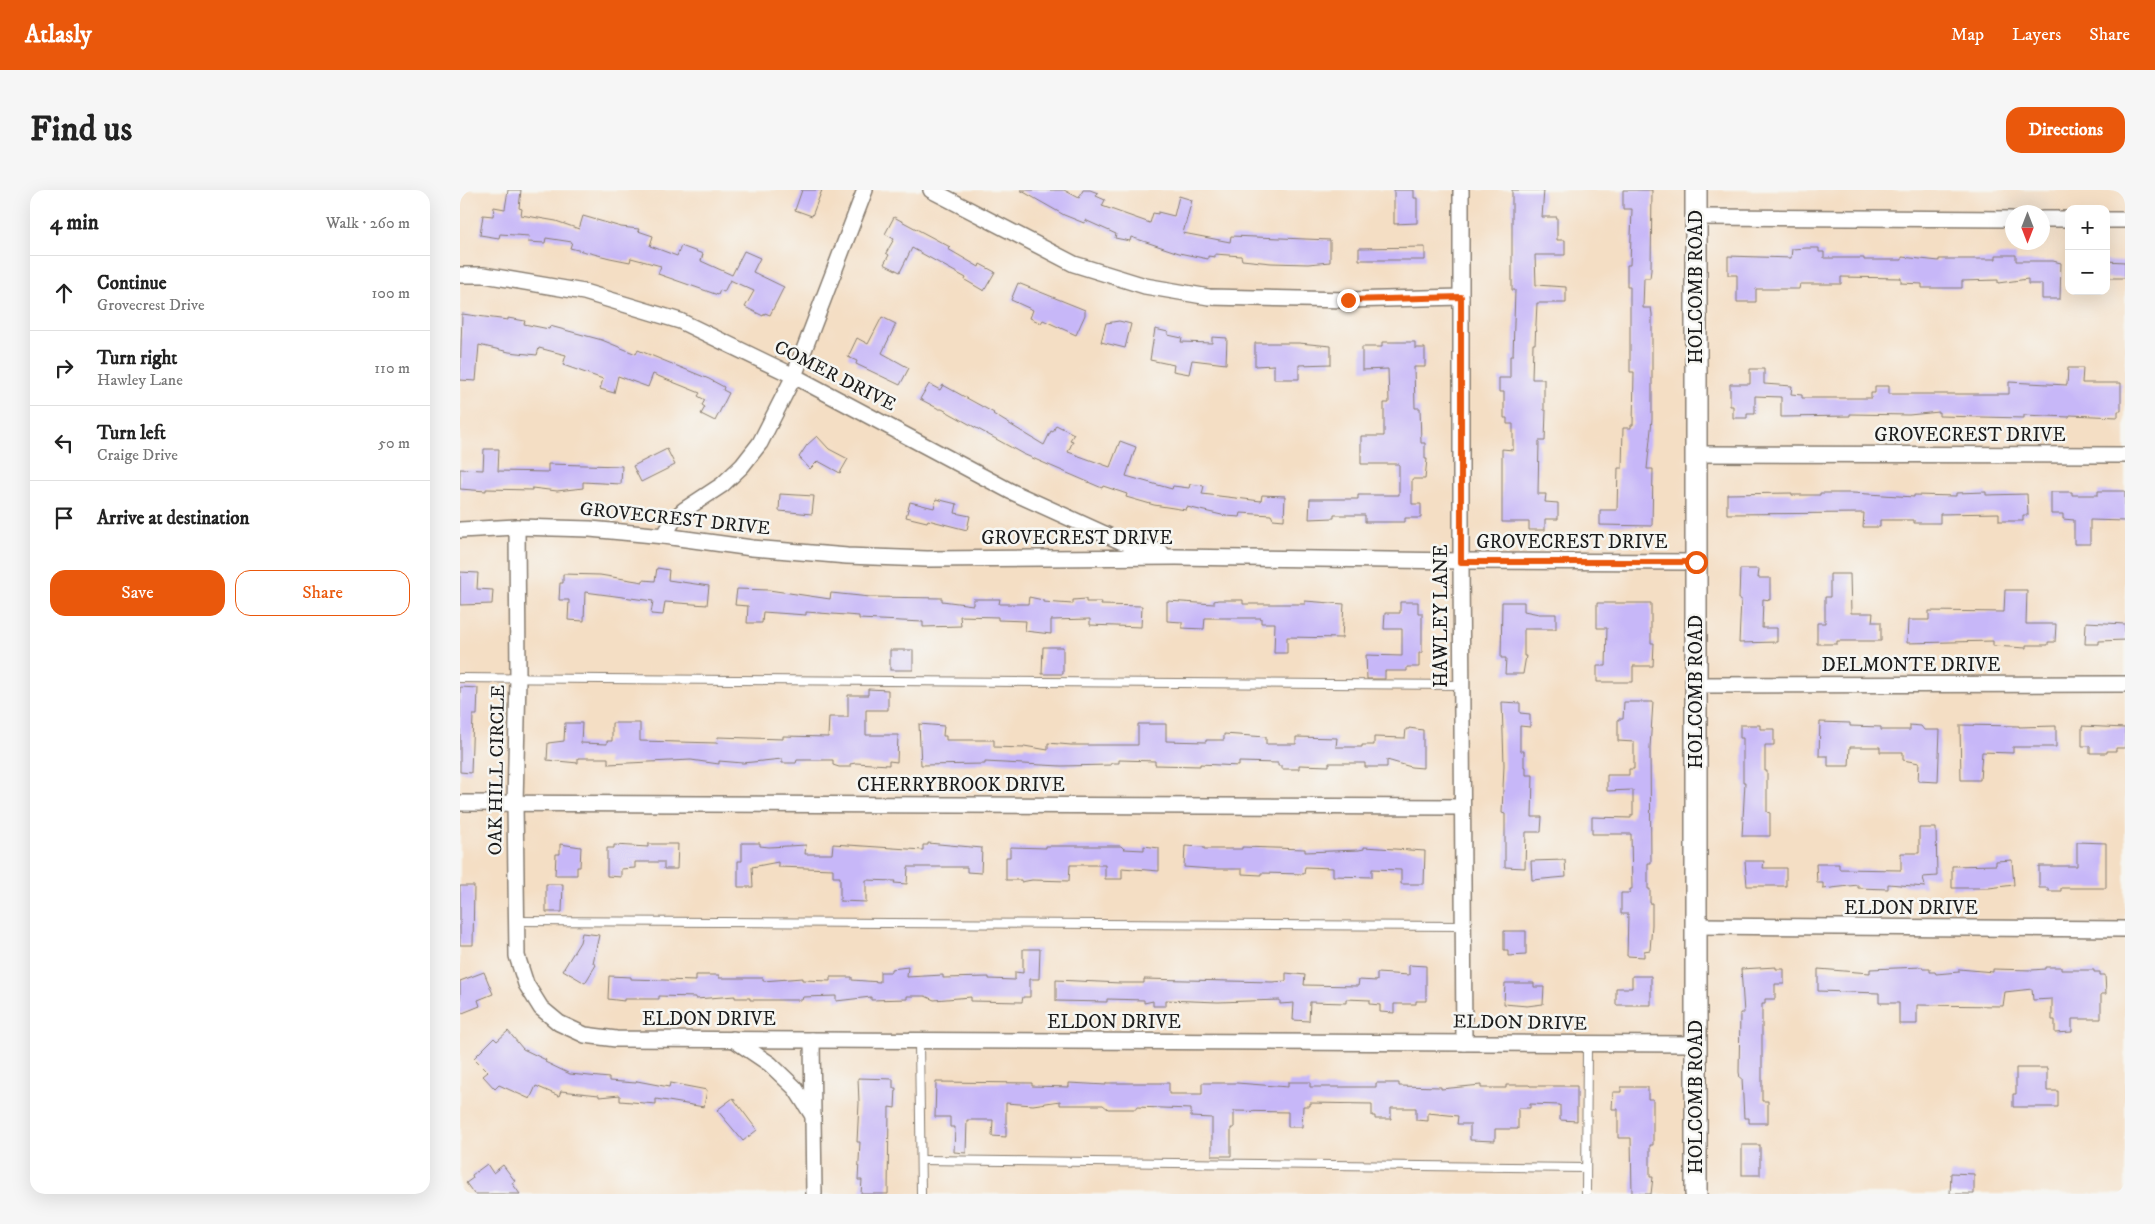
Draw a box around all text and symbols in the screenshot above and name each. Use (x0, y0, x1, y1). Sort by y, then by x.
text: Atlasly (25, 20, 92, 50)
text: Map (1951, 24, 1984, 46)
text: Layers (2012, 24, 2061, 46)
text: Share (2089, 24, 2130, 46)
button: Directions (2006, 107, 2125, 153)
text: Find us (30, 108, 132, 152)
north arrow (2005, 205, 2050, 250)
map controls (2065, 205, 2110, 295)
button: + (2065, 205, 2110, 250)
text: 4 min (50, 210, 99, 236)
street label: HOLCOMB ROAD (1685, 210, 1708, 364)
text: Walk · 260 m (326, 213, 410, 233)
button: − (2065, 250, 2110, 295)
text: Continue (97, 272, 167, 295)
icon: ahead (50, 279, 78, 307)
text: 100 m (372, 283, 410, 303)
route end (1337, 289, 1360, 312)
text: Grovecrest Drive (97, 295, 205, 315)
street label: COMER DRIVE (770, 335, 900, 417)
text: Turn right (97, 347, 177, 370)
icon: right (50, 354, 78, 382)
text: 110 m (374, 358, 410, 378)
text: Hawley Lane (97, 370, 183, 390)
text: Turn left (97, 422, 166, 445)
street label: GROVECREST DRIVE (1874, 424, 2066, 447)
icon: left (50, 429, 78, 457)
text: 50 m (378, 433, 410, 453)
text: Craige Drive (97, 445, 178, 465)
street label: GROVECREST DRIVE (579, 498, 771, 540)
icon: arrive (50, 504, 78, 532)
text: Arrive at destination (97, 507, 249, 530)
street label: GROVECREST DRIVE (981, 527, 1173, 550)
street label: GROVECREST DRIVE (1476, 531, 1668, 554)
street label: HAWLEY LANE (1430, 544, 1453, 688)
route start (1685, 551, 1708, 574)
button: Save (50, 570, 225, 616)
button: Share (235, 570, 410, 616)
street label: HOLCOMB ROAD (1685, 615, 1708, 769)
street label: DELMONTE DRIVE (1822, 654, 2000, 677)
street label: OAK HILL CIRCLE (484, 684, 510, 856)
street label: CHERRYBROOK DRIVE (857, 774, 1065, 797)
street label: ELDON DRIVE (1844, 897, 1978, 920)
street label: ELDON DRIVE (642, 1008, 776, 1031)
street label: ELDON DRIVE (1453, 1010, 1587, 1036)
street label: ELDON DRIVE (1047, 1011, 1181, 1034)
street label: HOLCOMB ROAD (1685, 1020, 1708, 1174)

